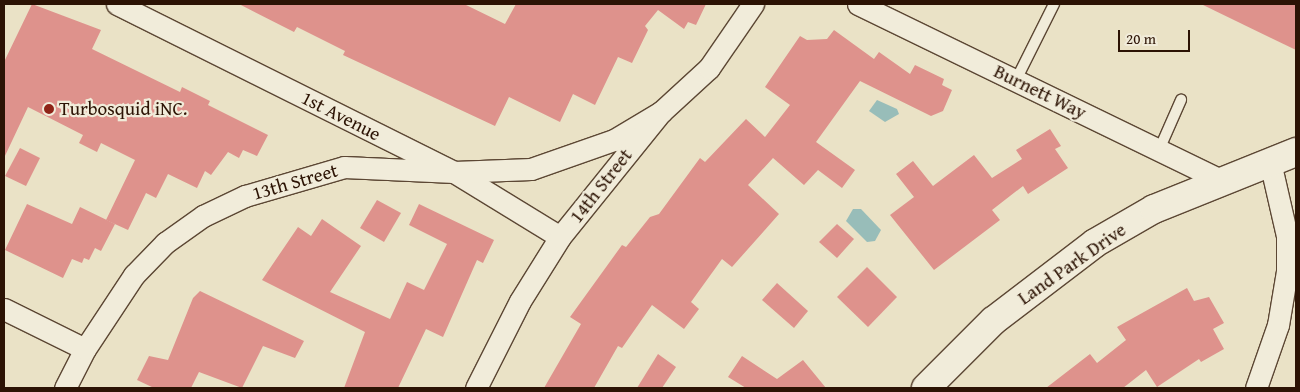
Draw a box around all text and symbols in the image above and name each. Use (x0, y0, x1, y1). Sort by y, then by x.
scale bar (1120, 20, 1192, 52)
text: 20 m (1126, 28, 1156, 49)
street label: Burnett Way (990, 60, 1090, 124)
street label: 1st Avenue (298, 86, 384, 146)
place label: Turbosquid iNC. (59, 98, 187, 120)
marker: Turbosquid iNC. (43, 103, 55, 115)
street label: 14th Street (565, 144, 637, 228)
street label: 13th Street (250, 159, 340, 205)
street label: Land Park Drive (1014, 218, 1130, 310)

